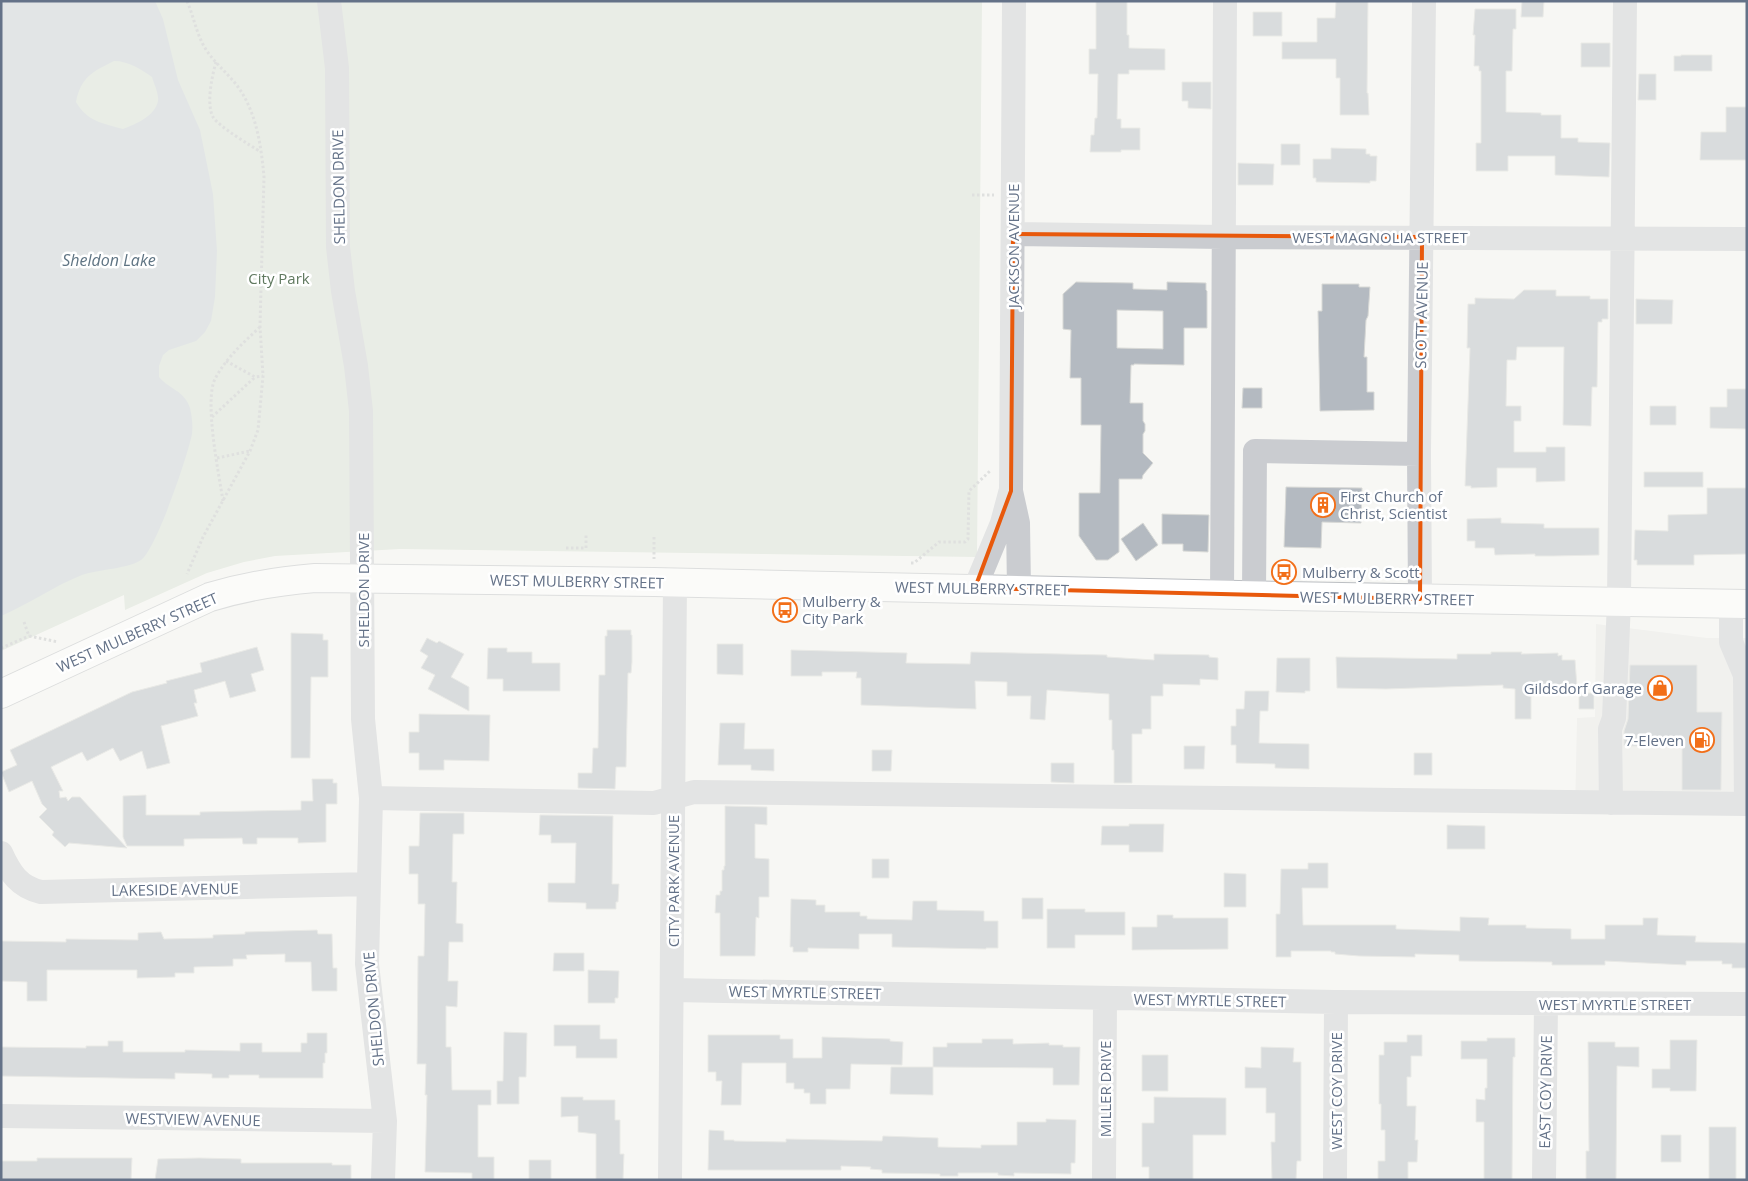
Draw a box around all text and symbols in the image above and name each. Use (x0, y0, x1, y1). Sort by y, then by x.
street label: SHELDON DRIVE (327, 129, 349, 245)
street label: JACKSON AVENUE (1003, 184, 1023, 310)
street label: WEST MAGNOLIA STREET (1292, 227, 1468, 247)
water label: Sheldon Lake (62, 249, 156, 271)
street label: SCOTT AVENUE (1410, 261, 1432, 369)
park label: City Park (248, 268, 310, 288)
place label: First Church of Christ, Scientist (1340, 486, 1447, 523)
building icon: First Church of Christ, Scientist (1310, 492, 1336, 518)
street label: SHELDON DRIVE (353, 533, 373, 647)
bus stop icon: Mulberry & Scott (1271, 559, 1297, 585)
place label: Mulberry & Scott (1302, 562, 1420, 582)
street label: WEST MULBERRY STREET (490, 569, 665, 593)
street label: WEST MULBERRY STREET (895, 576, 1070, 600)
street label: WEST MULBERRY STREET (1300, 586, 1475, 610)
street label: WEST MULBERRY STREET (53, 587, 221, 677)
place label: Mulberry & City Park (802, 591, 881, 628)
bus stop icon: Mulberry & City Park (772, 597, 798, 623)
shop icon: Gildsdorf Garage (1647, 675, 1673, 701)
place label: Gildsdorf Garage (1524, 678, 1642, 698)
fuel station icon: 7-Eleven (1689, 727, 1715, 753)
place label: 7-Eleven (1625, 730, 1684, 750)
street label: CITY PARK AVENUE (663, 815, 683, 947)
street label: LAKESIDE AVENUE (111, 878, 239, 900)
street label: SHELDON DRIVE (358, 951, 388, 1067)
street label: WEST MYRTLE STREET (728, 981, 882, 1003)
street label: WEST MYRTLE STREET (1133, 989, 1287, 1011)
street label: WEST MYRTLE STREET (1539, 994, 1692, 1014)
street label: WEST COY DRIVE (1326, 1032, 1346, 1150)
street label: EAST COY DRIVE (1534, 1035, 1556, 1149)
street label: MILLER DRIVE (1095, 1041, 1115, 1137)
street label: WESTVIEW AVENUE (125, 1108, 261, 1130)

